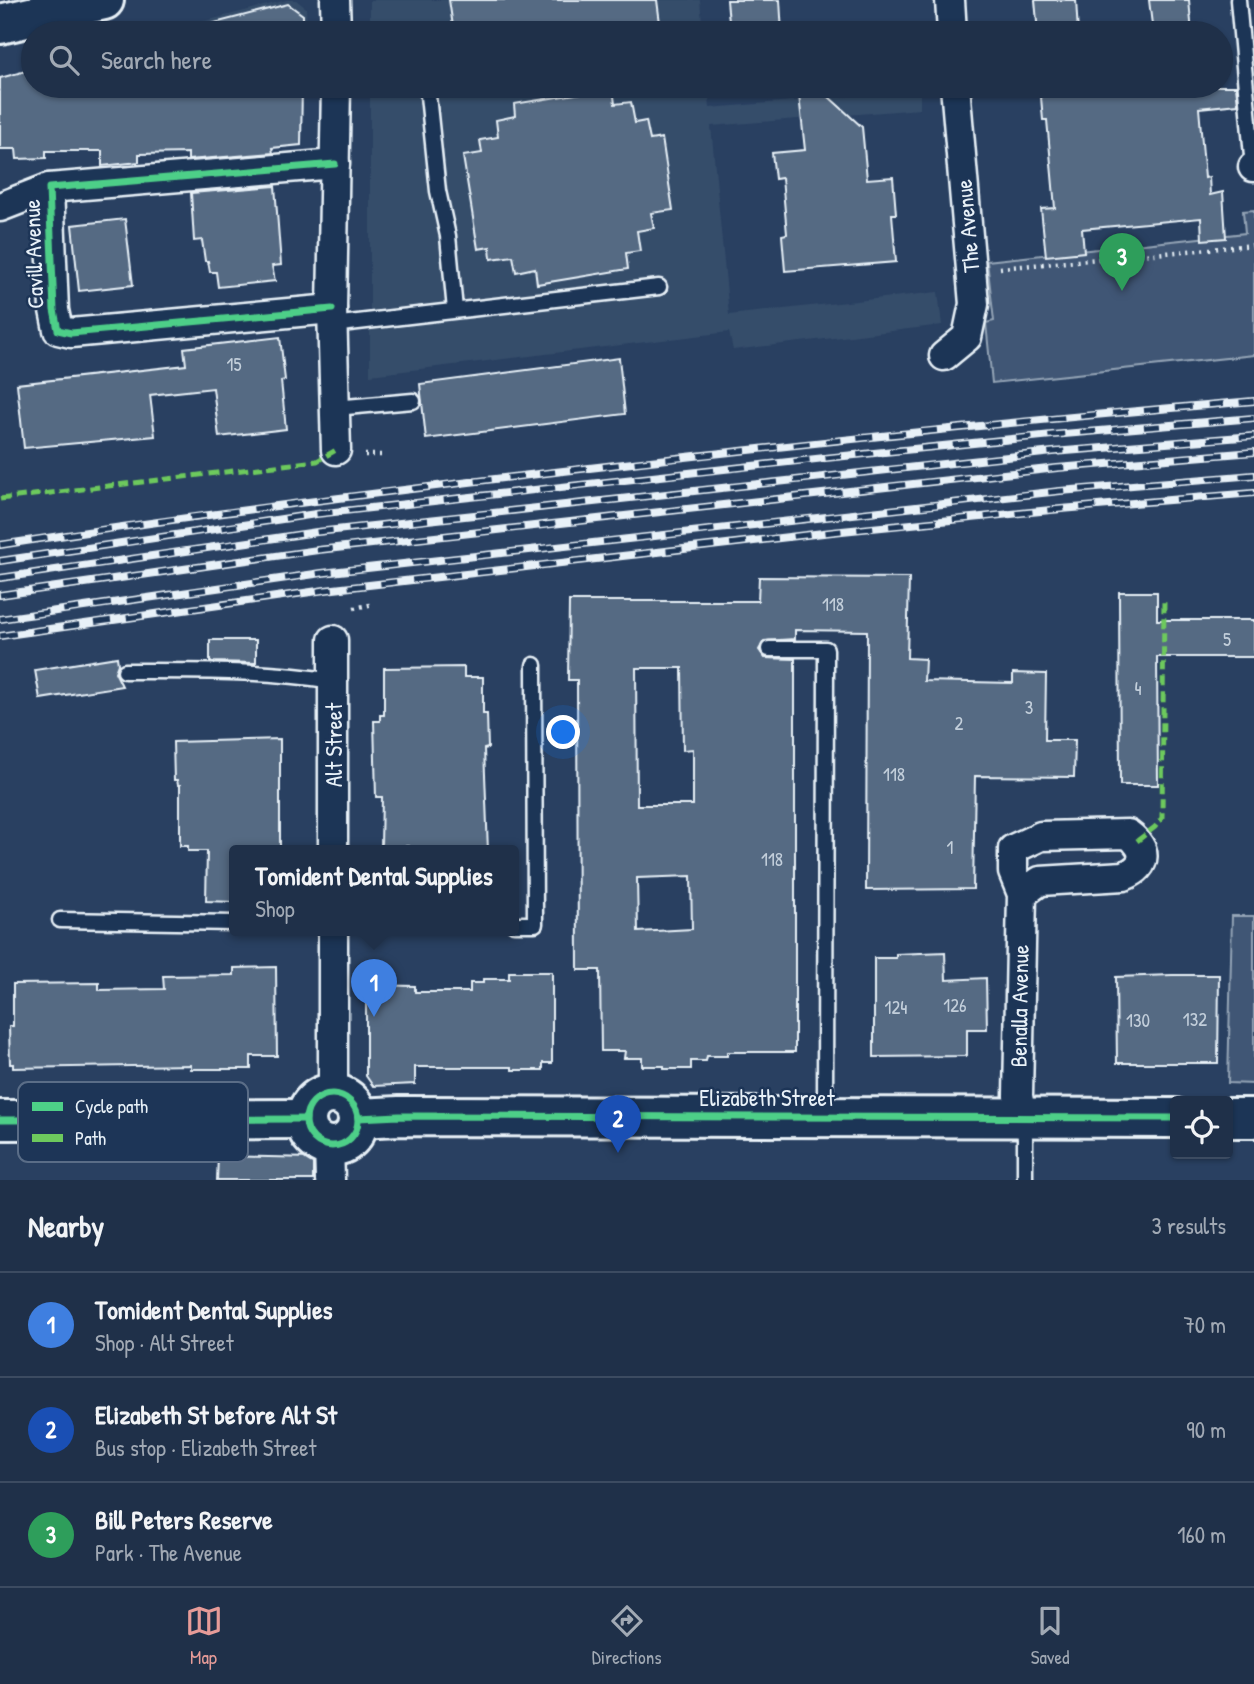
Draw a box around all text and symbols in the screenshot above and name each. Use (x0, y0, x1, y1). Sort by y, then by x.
search box (21, 21, 1233, 98)
icon: search (45, 41, 83, 79)
text: Search here (101, 42, 212, 77)
street label: The Avenue (947, 178, 987, 274)
street label: Cavill Avenue (16, 199, 50, 309)
pin: 3 (1099, 233, 1145, 291)
house number: 15 (227, 351, 241, 377)
house number: 118 (822, 591, 844, 617)
house number: 5 (1223, 626, 1231, 652)
house number: 4 (1134, 675, 1142, 701)
house number: 3 (1025, 694, 1033, 720)
street label: Alt Street (318, 702, 349, 787)
house number: 2 (955, 710, 964, 736)
your location (546, 715, 580, 749)
house number: 118 (883, 761, 905, 787)
house number: 1 (947, 834, 954, 860)
popup (229, 845, 519, 936)
house number: 118 (761, 846, 783, 872)
text: Tomident Dental Supplies (255, 858, 493, 893)
text: Shop (255, 893, 295, 924)
street label: Benalla Avenue (1002, 944, 1036, 1068)
pin: 1 (351, 959, 397, 1017)
house number: 126 (943, 992, 967, 1018)
house number: 124 (885, 994, 907, 1020)
house number: 132 (1183, 1006, 1207, 1032)
house number: 130 (1126, 1007, 1150, 1033)
legend (18, 1082, 248, 1162)
street label: Elizabeth Street (699, 1082, 836, 1113)
text: Cycle path (75, 1093, 148, 1119)
pin: 2 (595, 1095, 641, 1153)
map controls (1170, 1096, 1233, 1159)
button: locate (1170, 1096, 1233, 1159)
text: Path (75, 1125, 106, 1151)
text: Nearby (28, 1206, 104, 1246)
text: 3 results (1151, 1210, 1226, 1241)
text: Tomident Dental Supplies (95, 1292, 332, 1327)
text: 1 (47, 1309, 55, 1340)
text: 70 m (1183, 1309, 1226, 1340)
text: Shop · Alt Street (95, 1327, 234, 1358)
text: Elizabeth St before Alt St (95, 1397, 337, 1432)
text: 2 (46, 1414, 56, 1445)
text: 90 m (1186, 1414, 1226, 1445)
text: Bus stop · Elizabeth Street (95, 1432, 316, 1463)
text: Bill Peters Reserve (95, 1502, 273, 1537)
text: 3 (46, 1519, 56, 1550)
text: 160 m (1177, 1519, 1226, 1550)
text: Park · The Avenue (95, 1537, 242, 1568)
tab: Map (185, 1602, 223, 1670)
tab: Directions (592, 1602, 662, 1670)
tab: Saved (1031, 1602, 1069, 1670)

